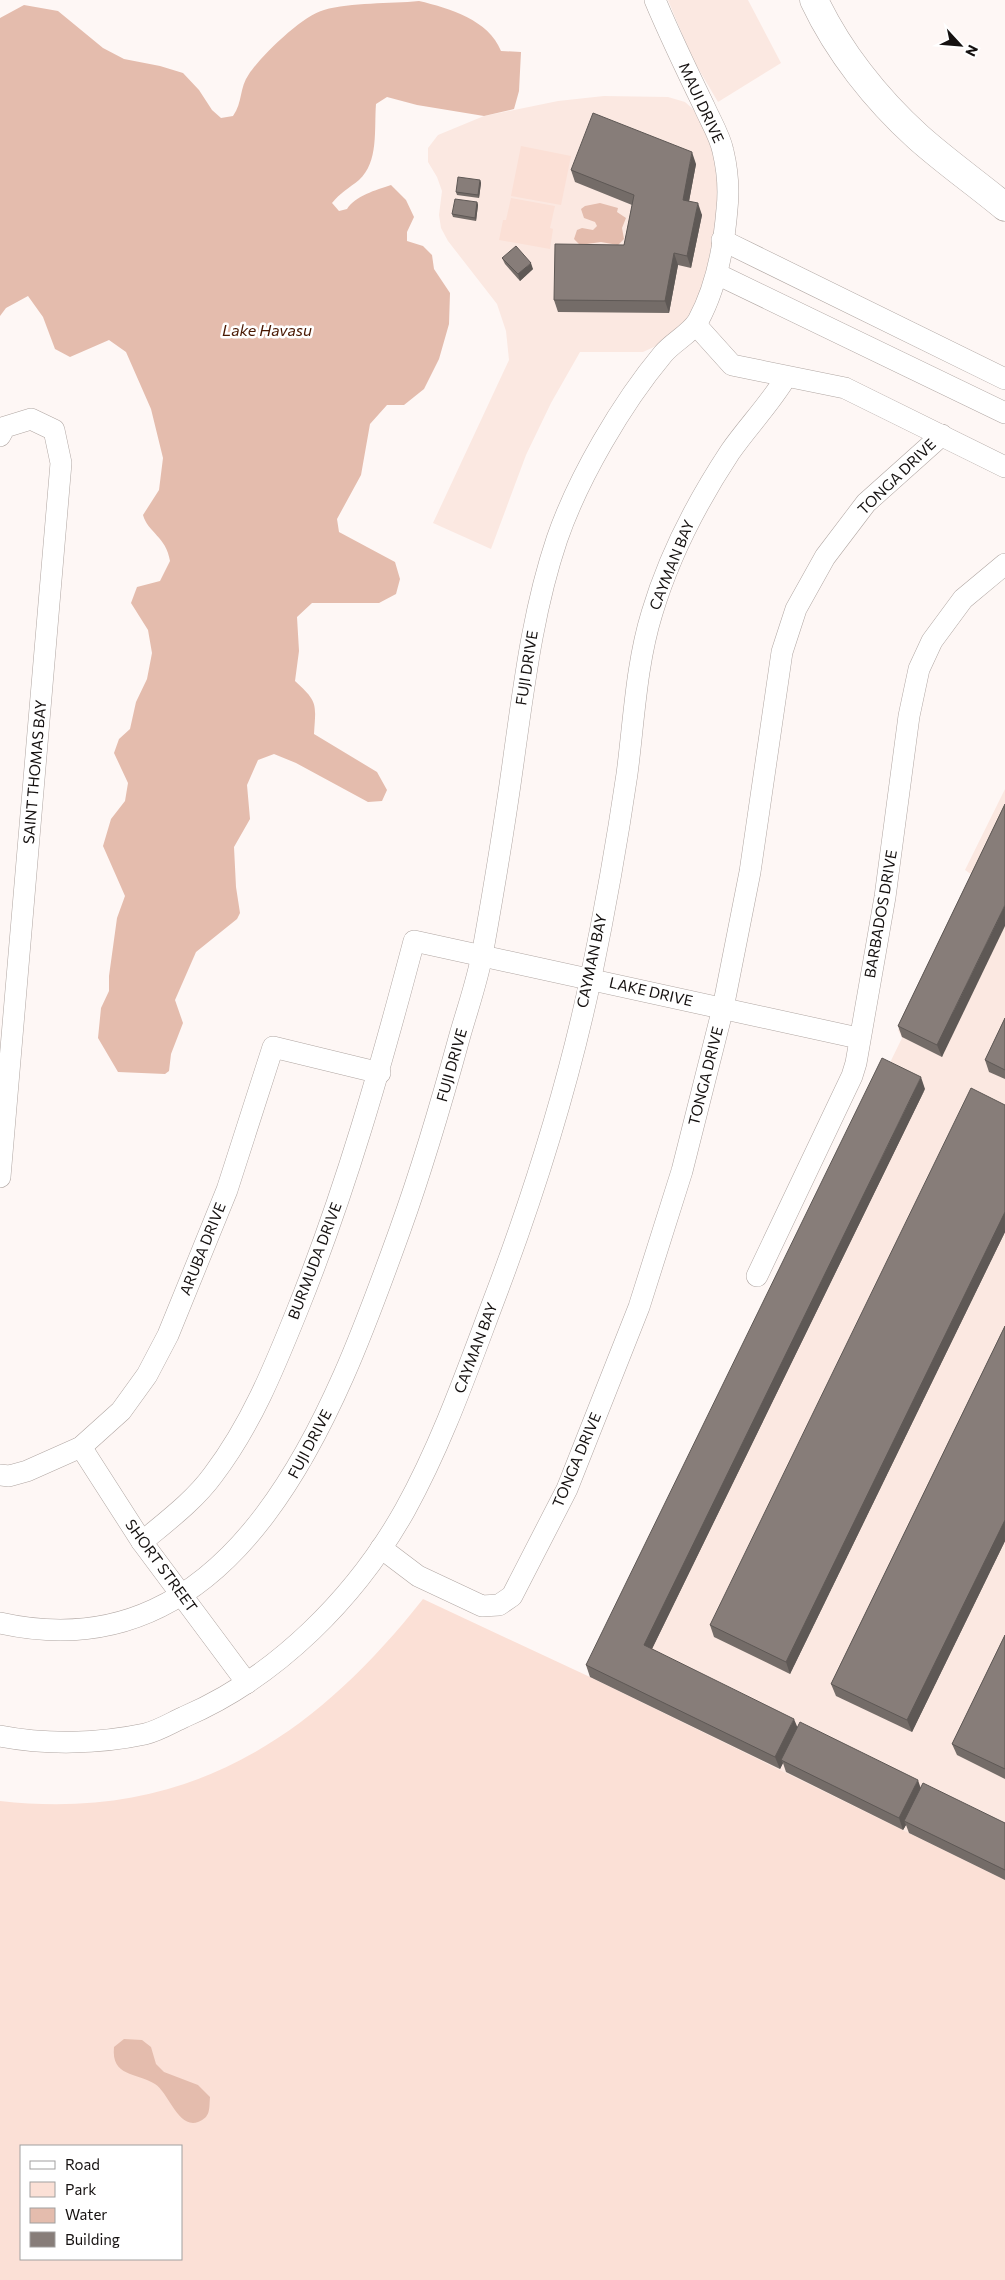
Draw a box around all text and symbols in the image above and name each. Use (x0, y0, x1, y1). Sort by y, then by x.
north arrow (935, 20, 985, 70)
text: N (962, 42, 982, 59)
street label: MAUI DRIVE (675, 59, 728, 146)
water label: Lake Havasu (222, 320, 312, 339)
street label: TONGA DRIVE (854, 435, 939, 518)
street label: CAYMAN BAY (645, 517, 697, 612)
street label: FUJI DRIVE (511, 629, 541, 707)
street label: SAINT THOMAS BAY (19, 699, 49, 845)
street label: BARBADOS DRIVE (860, 848, 900, 979)
street label: CAYMAN BAY (572, 912, 610, 1009)
street label: LAKE DRIVE (608, 973, 695, 1009)
street label: TONGA DRIVE (684, 1024, 726, 1127)
street label: FUJI DRIVE (432, 1026, 470, 1103)
street label: BURMUDA DRIVE (283, 1199, 345, 1322)
street label: ARUBA DRIVE (175, 1200, 229, 1298)
street label: CAYMAN BAY (450, 1300, 501, 1395)
street label: FUJI DRIVE (283, 1406, 335, 1481)
street label: TONGA DRIVE (548, 1409, 604, 1510)
street label: SHORT STREET (122, 1516, 202, 1616)
legend (20, 2145, 182, 2260)
text: Road (65, 2155, 100, 2173)
text: Park (65, 2180, 96, 2198)
text: Water (65, 2205, 107, 2223)
text: Building (65, 2230, 120, 2248)

